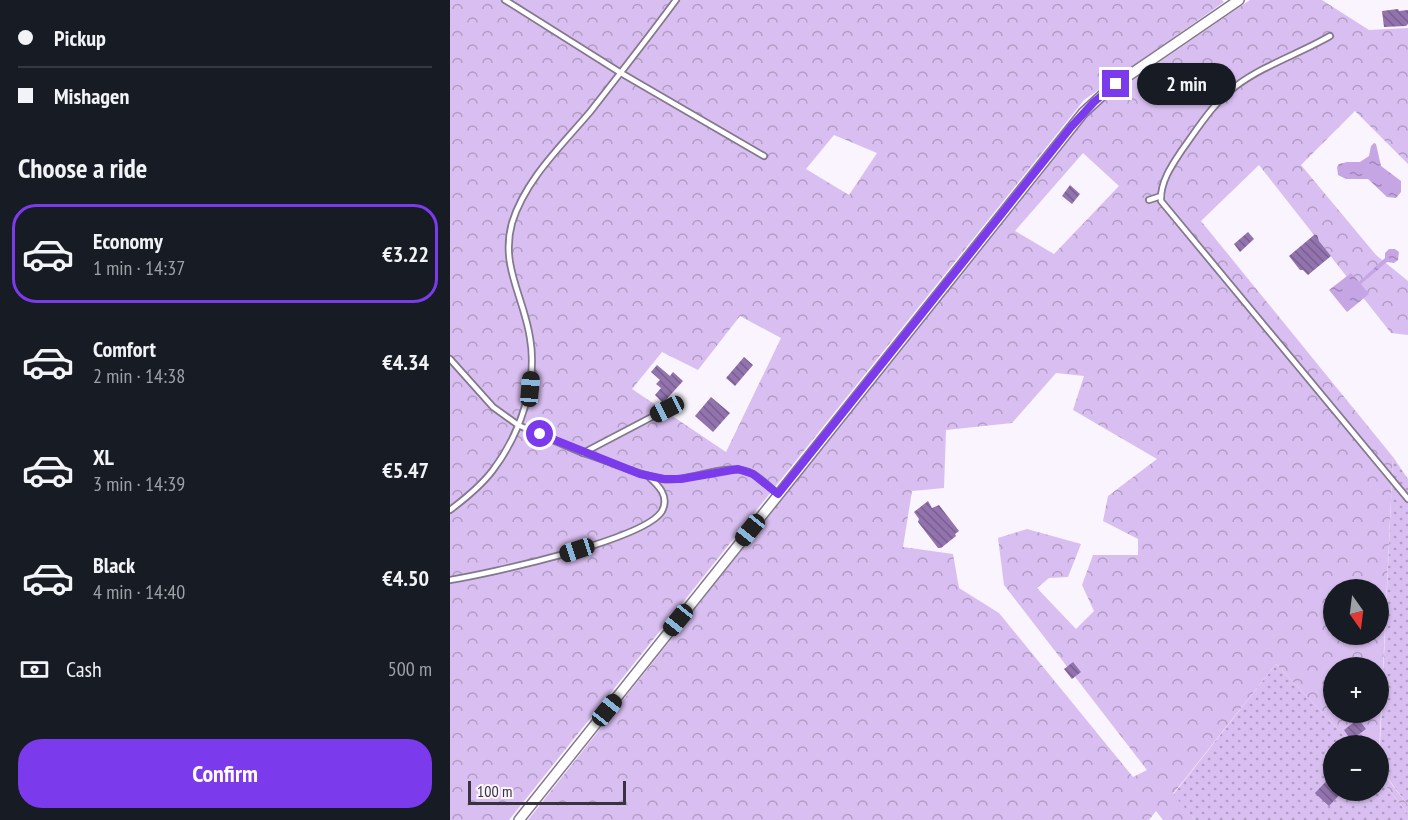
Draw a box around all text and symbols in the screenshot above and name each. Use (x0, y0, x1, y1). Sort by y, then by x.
text: Pickup (54, 24, 106, 52)
callout: 2 min (1137, 63, 1236, 105)
route end (1102, 70, 1129, 97)
text: 2 min (1166, 71, 1207, 97)
text: Mishagen (54, 82, 129, 110)
text: Choose a ride (18, 151, 147, 185)
icon: car (21, 227, 75, 281)
text: Economy (93, 227, 163, 255)
text: €3.22 (382, 240, 429, 268)
text: 1 min · 14:37 (93, 255, 185, 281)
icon: car (21, 335, 75, 389)
text: Comfort (93, 335, 156, 363)
text: €4.34 (382, 348, 429, 376)
text: 2 min · 14:38 (93, 363, 185, 389)
car (519, 370, 541, 408)
car (647, 393, 687, 425)
route start (526, 420, 553, 447)
icon: car (21, 443, 75, 497)
text: XL (93, 443, 114, 471)
text: €5.47 (382, 456, 429, 484)
text: 3 min · 14:39 (93, 471, 185, 497)
car (732, 510, 768, 550)
car (557, 536, 597, 564)
icon: car (21, 551, 75, 605)
text: Black (93, 551, 135, 579)
text: €4.50 (382, 564, 429, 592)
text: 4 min · 14:40 (93, 579, 185, 605)
north arrow (1323, 579, 1389, 645)
map controls (1323, 579, 1389, 801)
car (660, 600, 696, 640)
icon: cash (18, 653, 51, 686)
text: Cash (66, 655, 102, 683)
text: 500 m (388, 656, 432, 682)
button: + (1323, 657, 1389, 723)
car (589, 690, 625, 730)
button: − (1323, 735, 1389, 801)
button: Confirm (18, 739, 432, 808)
scale bar (468, 778, 626, 806)
text: 100 m (477, 781, 512, 801)

